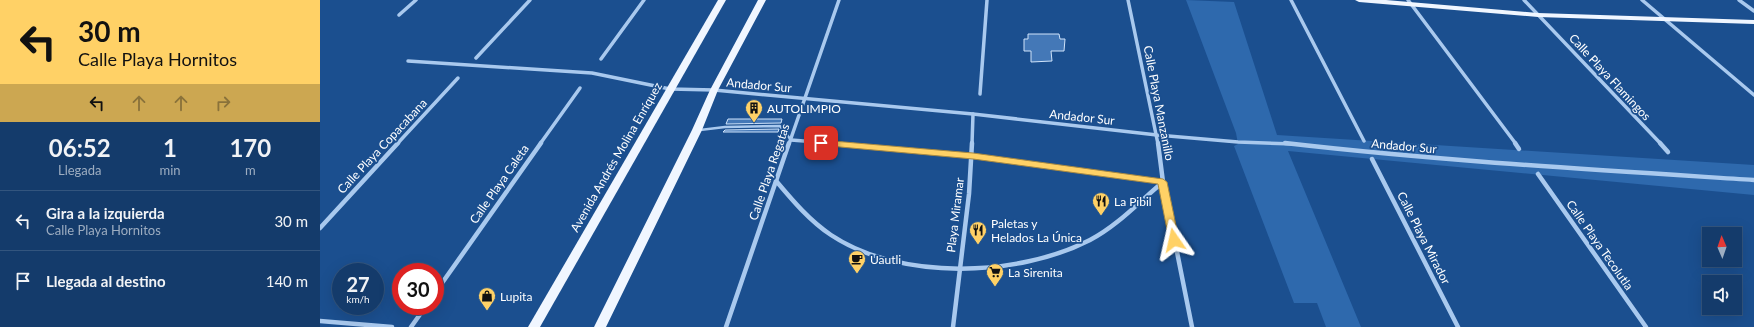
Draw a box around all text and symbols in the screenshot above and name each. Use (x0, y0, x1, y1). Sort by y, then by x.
text: 30 m (78, 14, 141, 48)
icon: left (12, 16, 64, 68)
street label: Calle Playa Flamingos (1566, 31, 1654, 123)
street label: Calle Playa Manzanillo (1140, 44, 1178, 162)
text: Calle Playa Hornitos (78, 48, 237, 70)
street label: Andador Sur (726, 75, 793, 95)
street label: Avenida Andrés Molina Enríquez (567, 79, 665, 234)
icon: left (86, 92, 108, 114)
icon: ahead (128, 92, 150, 114)
icon: ahead (170, 92, 192, 114)
icon: right (212, 92, 234, 114)
street label: Calle Playa Copacabana (334, 95, 430, 197)
building icon: AUTOLIMPIO (744, 98, 764, 123)
place label: AUTOLIMPIO (767, 101, 841, 116)
street label: Andador Sur (1049, 106, 1116, 128)
street label: Calle Playa Regatas (745, 122, 793, 222)
pin (804, 126, 838, 160)
icon: arrive (810, 132, 832, 154)
text: 06:52 (49, 133, 111, 162)
text: 1 (163, 133, 177, 162)
text: 170 (229, 133, 271, 162)
street label: Andador Sur (1371, 136, 1438, 156)
street label: Calle Playa Caleta (466, 141, 532, 227)
text: Llegada (58, 162, 102, 178)
text: min (160, 162, 181, 178)
text: m (245, 162, 256, 178)
street label: Playa Miramar (943, 176, 967, 253)
street label: Calle Playa Mirador (1394, 189, 1454, 287)
restaurant icon: La Pibil (1091, 191, 1111, 216)
place label: La Pibil (1114, 194, 1152, 209)
street label: Calle Playa Tecolutla (1563, 197, 1637, 293)
text: Gira a la izquierda (46, 204, 165, 222)
icon: left (12, 210, 34, 232)
text: 30 m (274, 212, 308, 230)
place label: Paletas y Helados La Única (991, 216, 1082, 245)
position arrow (1153, 219, 1195, 261)
restaurant icon: Paletas y Helados La Única (968, 220, 988, 245)
text: Calle Playa Hornitos (46, 222, 161, 238)
north arrow (1702, 227, 1742, 267)
map controls (1702, 227, 1742, 315)
cafe icon: Uautli (847, 249, 867, 274)
place label: Uautli (870, 252, 901, 267)
supermarket icon: La Sirenita (985, 262, 1005, 287)
speed limit sign: 30 (392, 263, 444, 315)
place label: La Sirenita (1008, 265, 1063, 280)
icon: arrive (12, 270, 34, 292)
text: Llegada al destino (46, 272, 166, 290)
text: 140 m (266, 272, 308, 290)
text: 27 (346, 272, 370, 296)
button: sound (1702, 275, 1742, 315)
shop icon: Lupita (477, 286, 497, 311)
place label: Lupita (500, 289, 532, 304)
text: km/h (346, 293, 370, 305)

